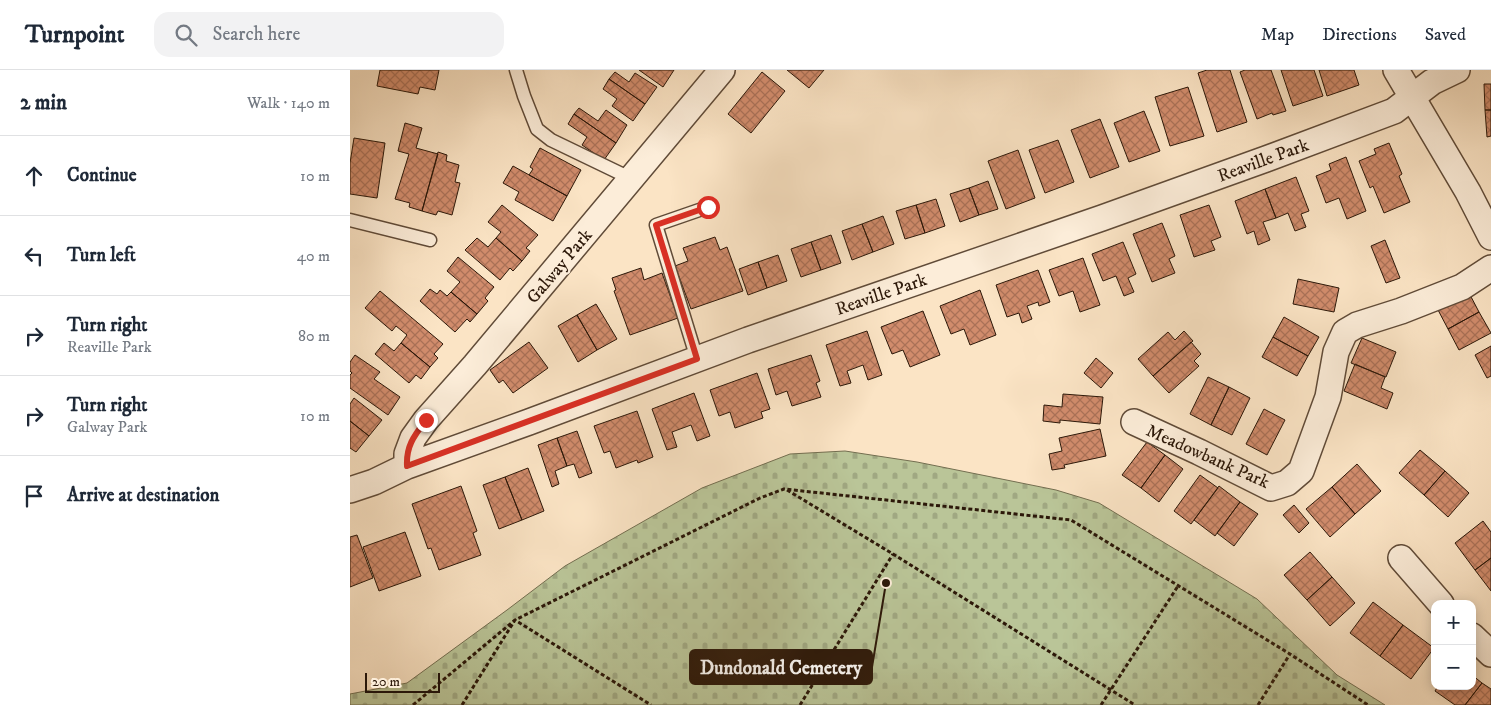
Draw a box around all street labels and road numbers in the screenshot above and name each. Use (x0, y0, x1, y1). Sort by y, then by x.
street label: Reaville Park (1215, 134, 1312, 188)
street label: Galway Park (522, 225, 597, 308)
street label: Reaville Park (833, 269, 930, 321)
street label: Meadowbank Park (1143, 420, 1273, 494)

